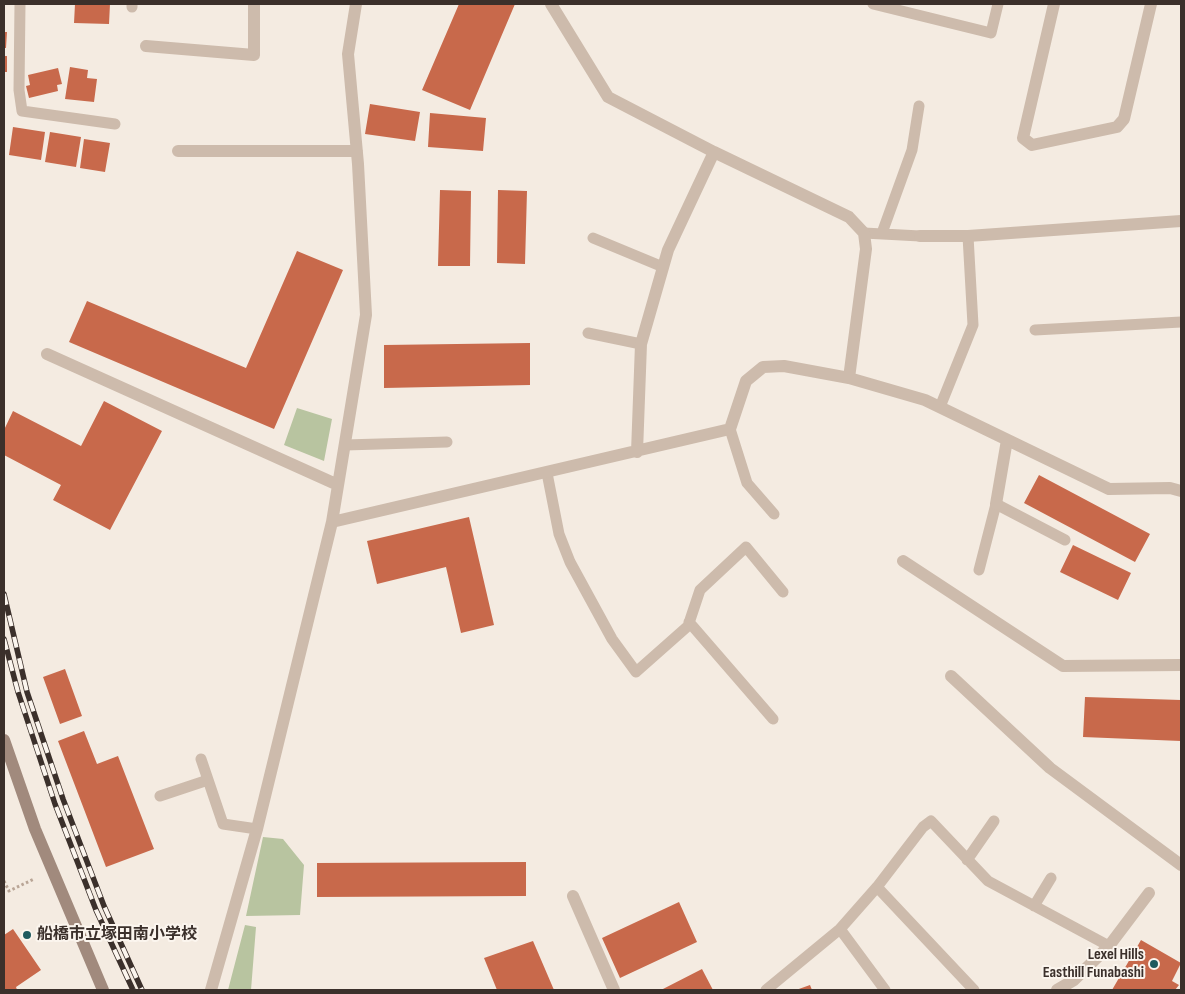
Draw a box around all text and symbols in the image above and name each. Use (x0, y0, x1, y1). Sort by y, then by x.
place label: 船橋市立塚田南小学校 (37, 925, 197, 945)
marker: 船橋市立塚田南小学校 (21, 929, 33, 941)
place label: Lexel Hills Easthill Funabashi (1043, 945, 1144, 983)
marker: Lexel Hills Easthill Funabashi (1148, 958, 1160, 970)

